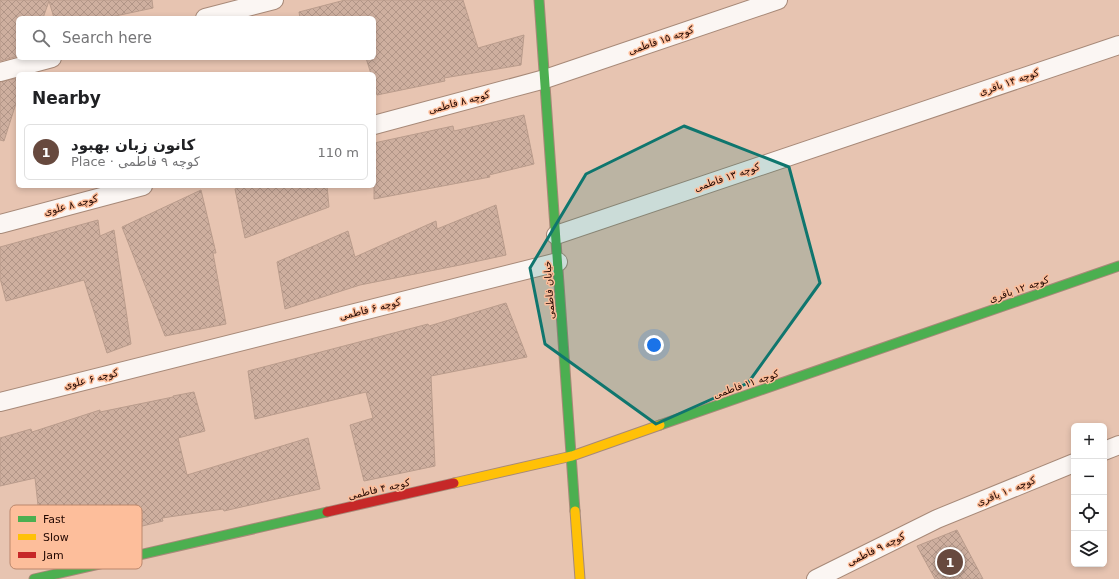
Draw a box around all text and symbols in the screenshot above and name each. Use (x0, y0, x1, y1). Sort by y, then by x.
search box (16, 16, 376, 60)
street label: کوچه ۱۵ فاطمی (627, 24, 695, 56)
icon: search (30, 27, 52, 49)
text: Search here (62, 29, 152, 47)
street label: کوچه ۱۴ باقری (978, 67, 1041, 97)
text: Nearby (32, 88, 101, 108)
street label: کوچه ۸ فاطمی (427, 88, 491, 115)
text: کانون زبان بهبود (71, 136, 195, 154)
text: 1 (41, 145, 51, 160)
text: 110 m (317, 145, 359, 160)
text: Place · کوچه ۹ فاطمی (71, 154, 200, 169)
street label: کوچه ۱۳ فاطمی (693, 161, 761, 193)
street label: کوچه ۸ علوی (43, 192, 99, 217)
street label: خیابان فاطمی (541, 260, 557, 320)
street label: کوچه ۱۲ باقری (988, 274, 1051, 304)
street label: کوچه ۶ فاطمی (338, 296, 402, 322)
your location (644, 335, 664, 355)
street label: کوچه ۶ علوی (63, 367, 119, 391)
street label: کوچه ۱۱ فاطمی (712, 368, 780, 400)
map controls (1071, 423, 1107, 567)
button: + (1071, 423, 1107, 459)
button: − (1071, 459, 1107, 495)
street label: کوچه ۱۰ باقری (975, 474, 1037, 508)
street label: کوچه ۴ فاطمی (347, 476, 411, 501)
button: locate (1071, 495, 1107, 531)
legend (10, 505, 142, 569)
text: Fast (43, 513, 66, 526)
street label: کوچه ۹ فاطمی (845, 530, 907, 568)
text: Slow (43, 531, 69, 544)
button: layers (1071, 531, 1107, 567)
pin: 1 (937, 547, 963, 577)
text: Jam (42, 549, 64, 562)

